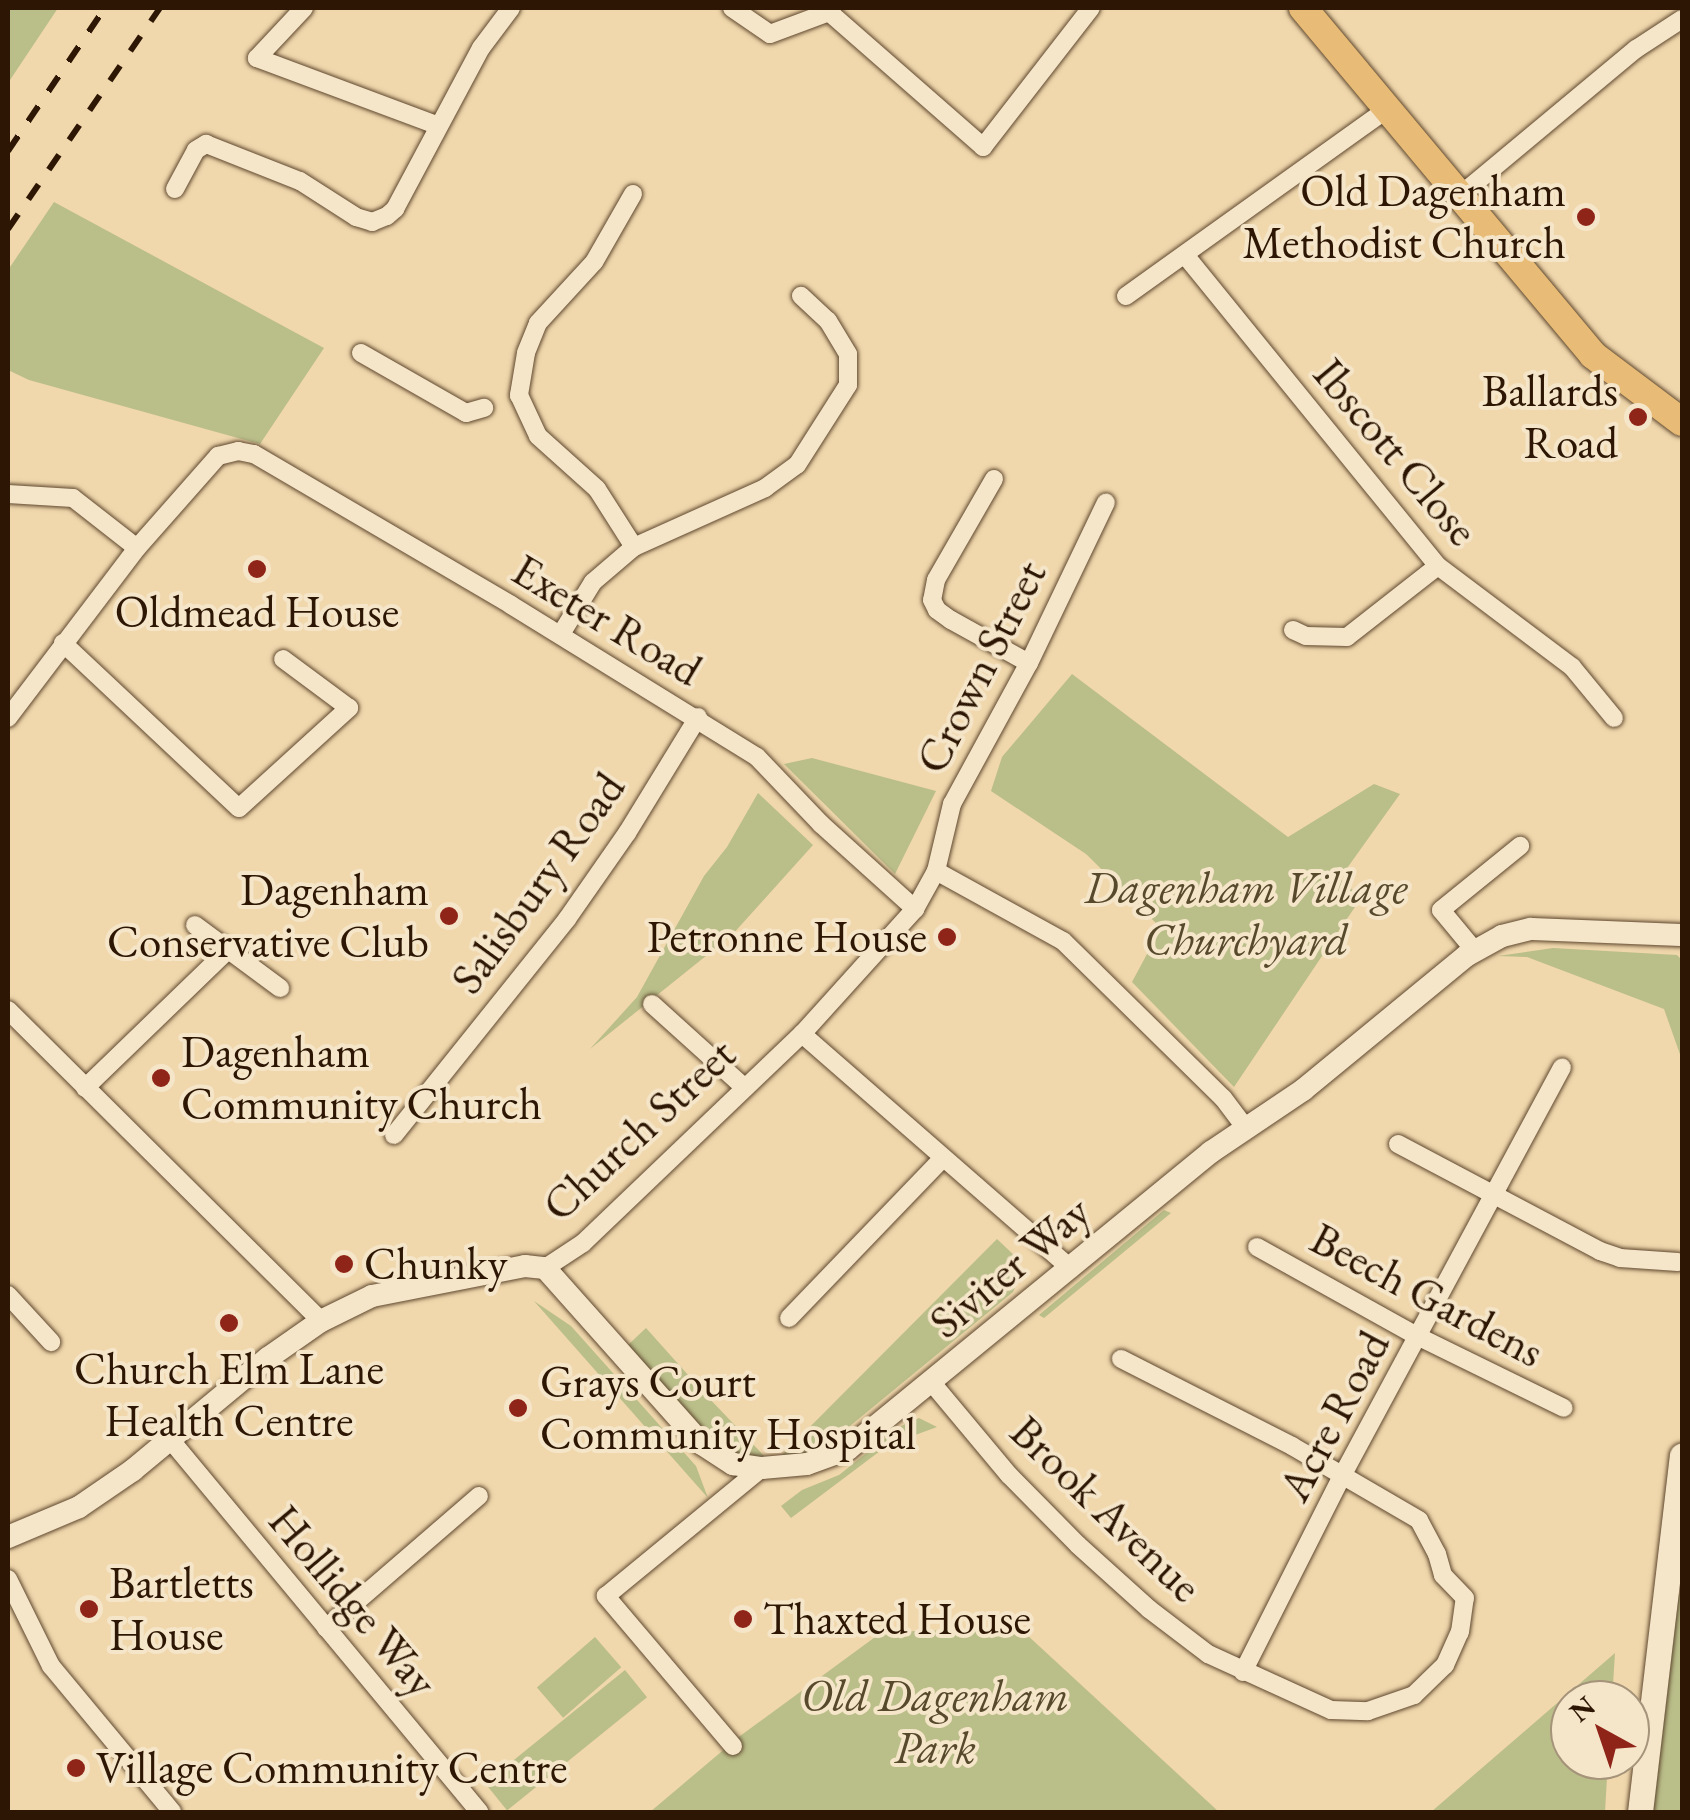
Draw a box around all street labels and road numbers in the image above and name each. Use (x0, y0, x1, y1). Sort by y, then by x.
street label: Ibscott Close (1302, 348, 1490, 556)
street label: Exeter Road (503, 543, 711, 697)
street label: Crown Street (905, 552, 1057, 782)
street label: Salisbury Road (440, 762, 636, 1004)
street label: Church Street (532, 1027, 746, 1233)
street label: Siviter Way (919, 1185, 1101, 1349)
street label: Beech Gardens (1302, 1211, 1552, 1379)
street label: Acre Road (1267, 1322, 1401, 1510)
street label: Brook Avenue (999, 1405, 1213, 1613)
street label: Hollidge Way (257, 1494, 449, 1708)

